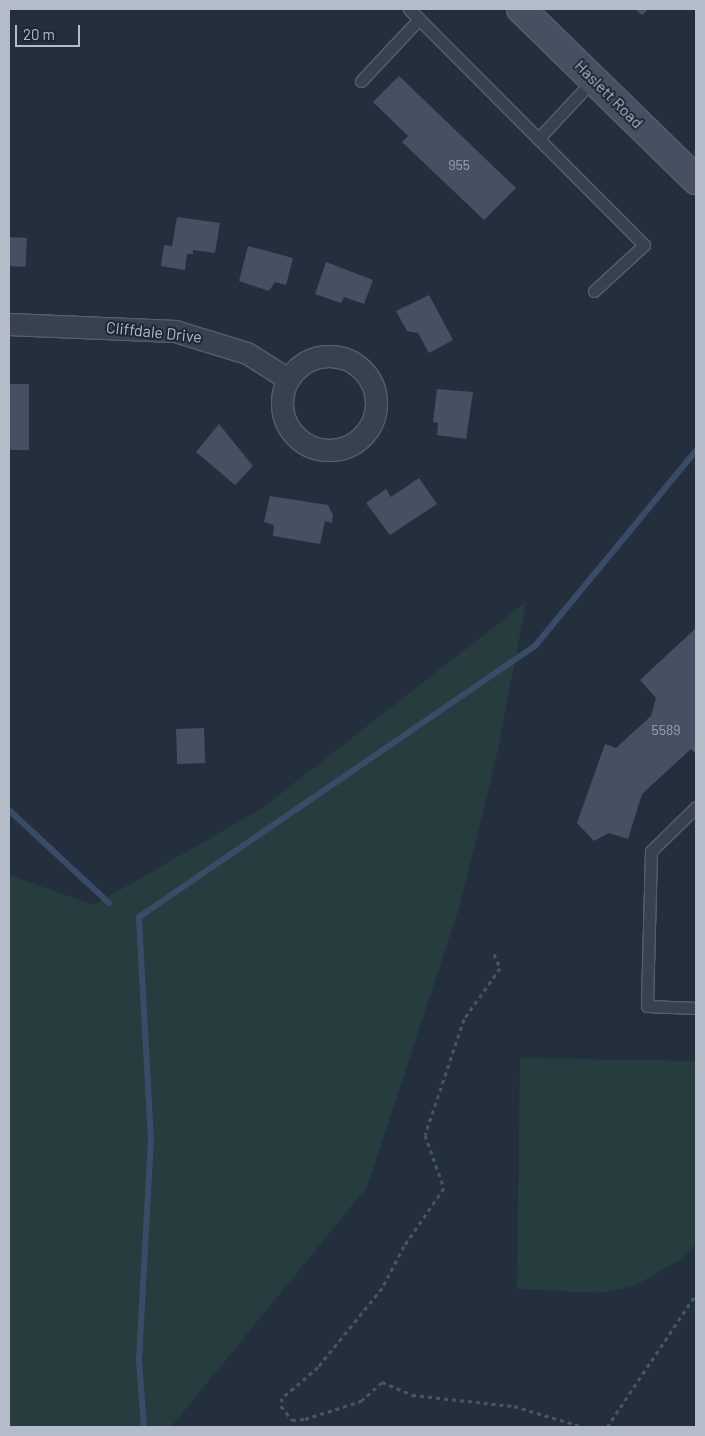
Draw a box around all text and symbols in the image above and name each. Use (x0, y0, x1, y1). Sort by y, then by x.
scale bar (18, 15, 82, 47)
text: 20 m (23, 25, 55, 43)
street label: Haslett Road (571, 56, 647, 132)
house number: 955 (448, 157, 470, 173)
street label: Cliffdale Drive (105, 317, 203, 347)
house number: 5589 (652, 722, 680, 738)

